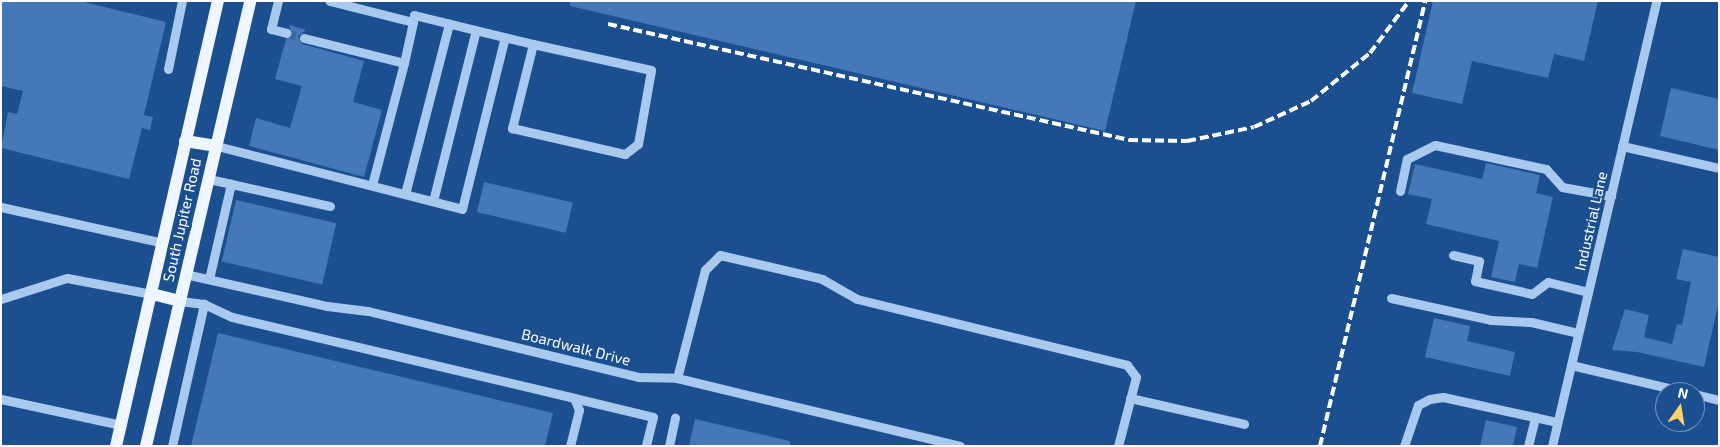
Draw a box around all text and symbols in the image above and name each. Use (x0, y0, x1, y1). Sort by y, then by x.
street label: South Jupiter Road (159, 156, 205, 284)
street label: Industrial Lane (1571, 169, 1611, 273)
street label: Boardwalk Drive (519, 325, 633, 369)
north arrow (1655, 382, 1705, 432)
text: N (1676, 383, 1690, 402)

